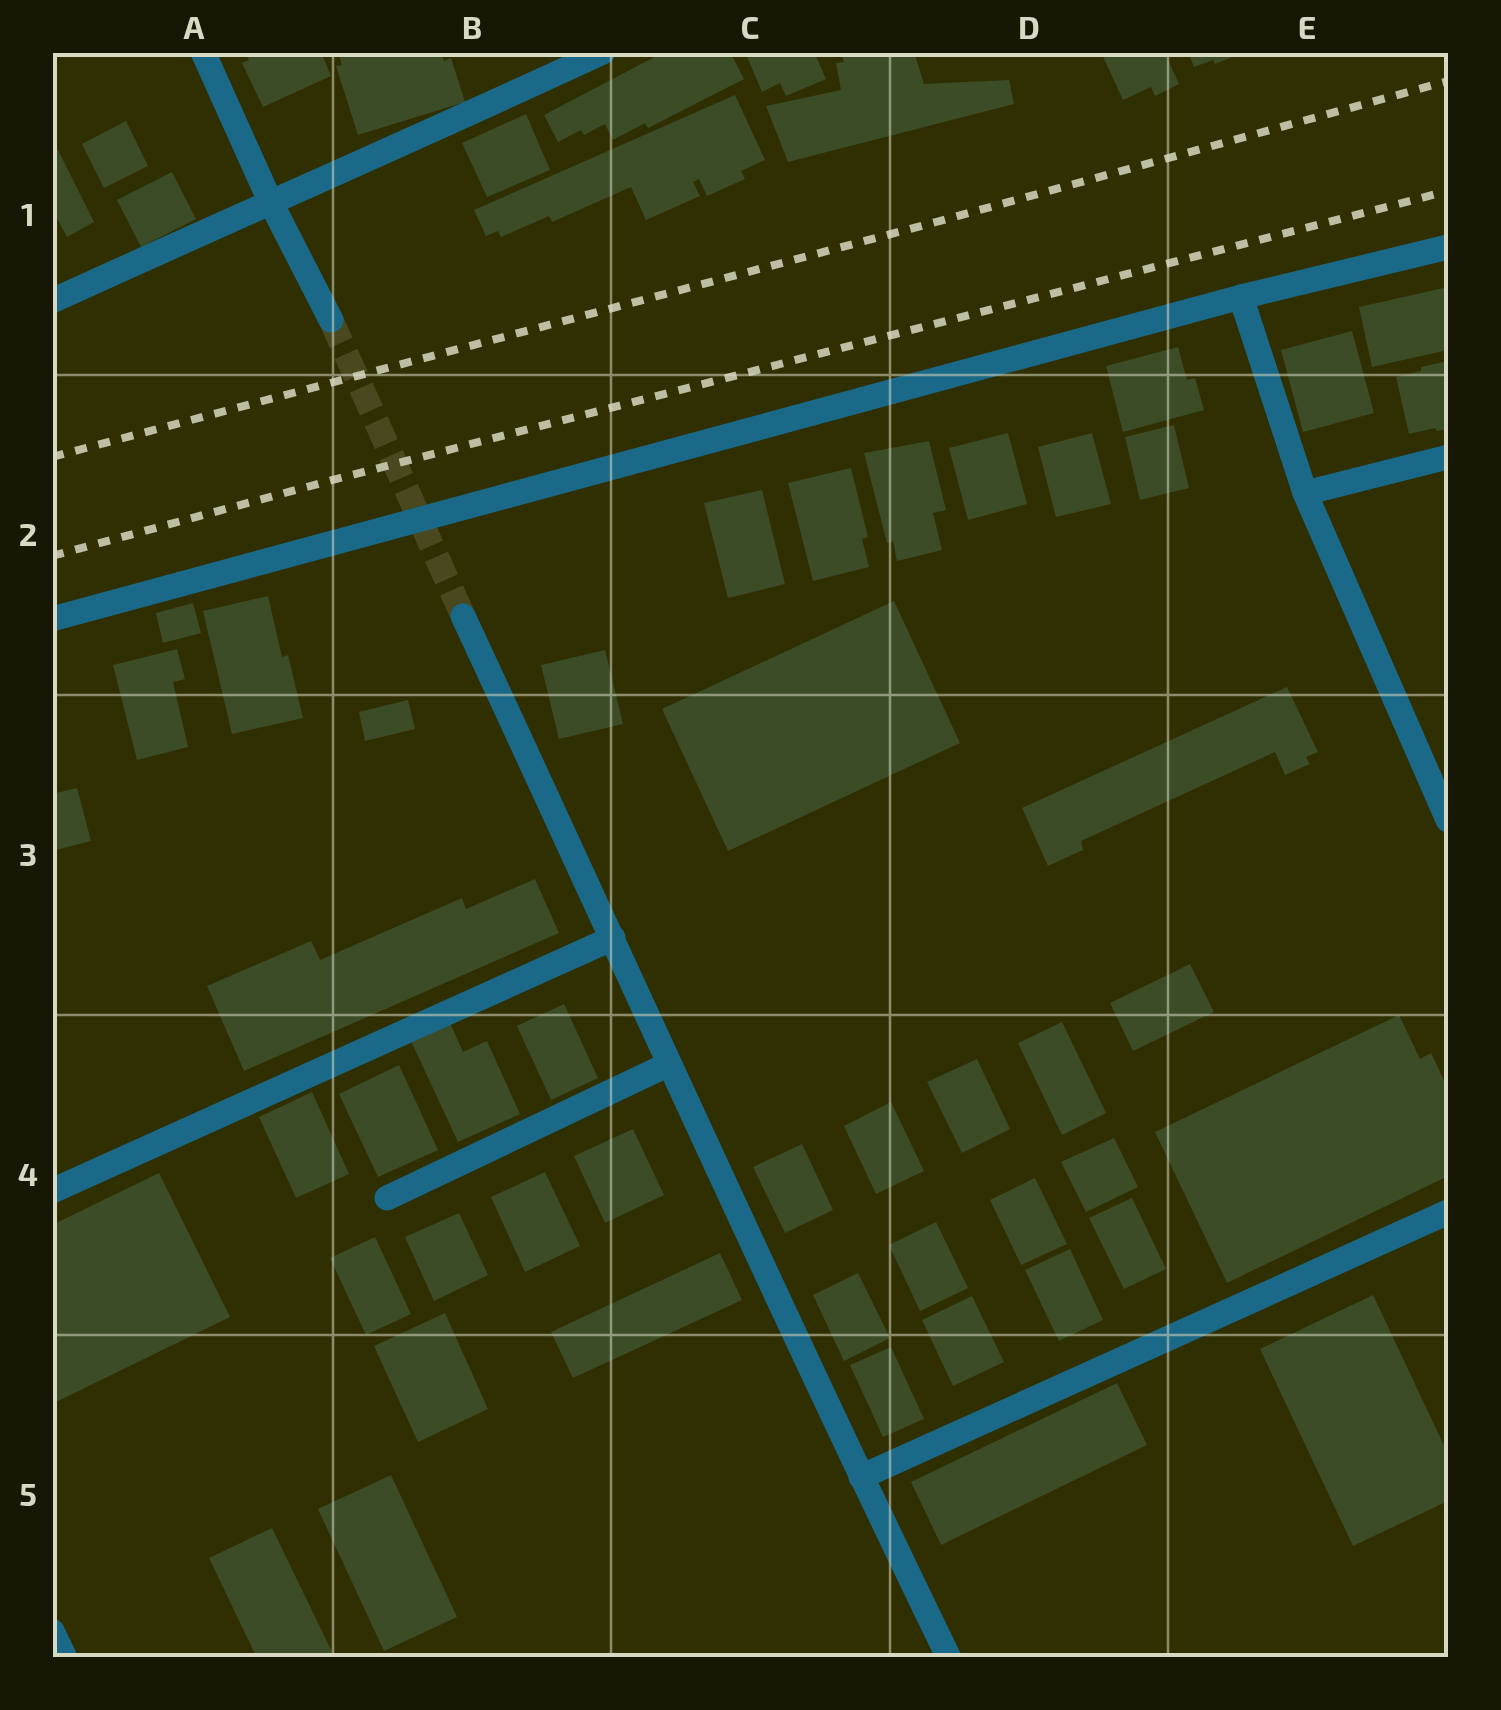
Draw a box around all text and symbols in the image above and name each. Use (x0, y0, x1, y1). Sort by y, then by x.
text: A (184, 7, 205, 45)
text: B (462, 7, 482, 45)
text: C (741, 7, 759, 45)
text: D (1018, 7, 1040, 45)
text: E (1298, 7, 1316, 45)
text: 1 (21, 194, 35, 232)
text: 2 (19, 514, 37, 552)
text: 3 (19, 834, 37, 872)
text: 4 (18, 1154, 38, 1192)
text: 5 (19, 1474, 37, 1512)

